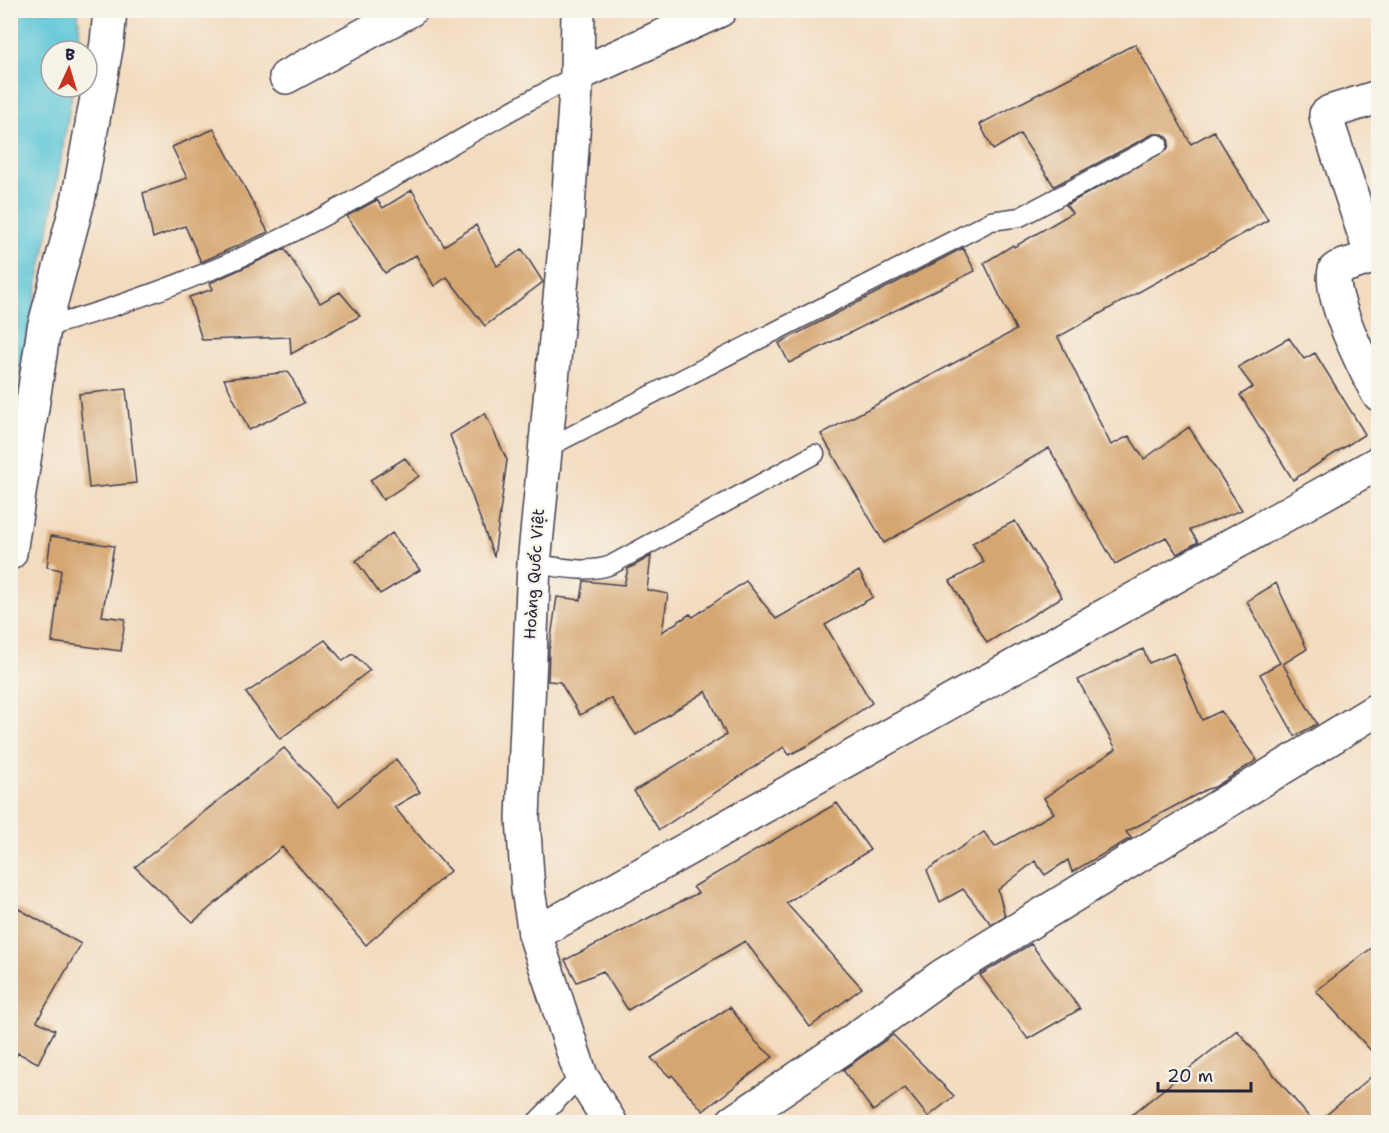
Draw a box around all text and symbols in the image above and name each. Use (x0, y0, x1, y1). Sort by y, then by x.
north arrow (39, 39, 99, 99)
text: B (64, 44, 76, 65)
street label: Hoàng Quốc Việt (519, 508, 549, 640)
scale bar (1158, 1055, 1251, 1093)
text: 20 m (1167, 1064, 1213, 1088)

